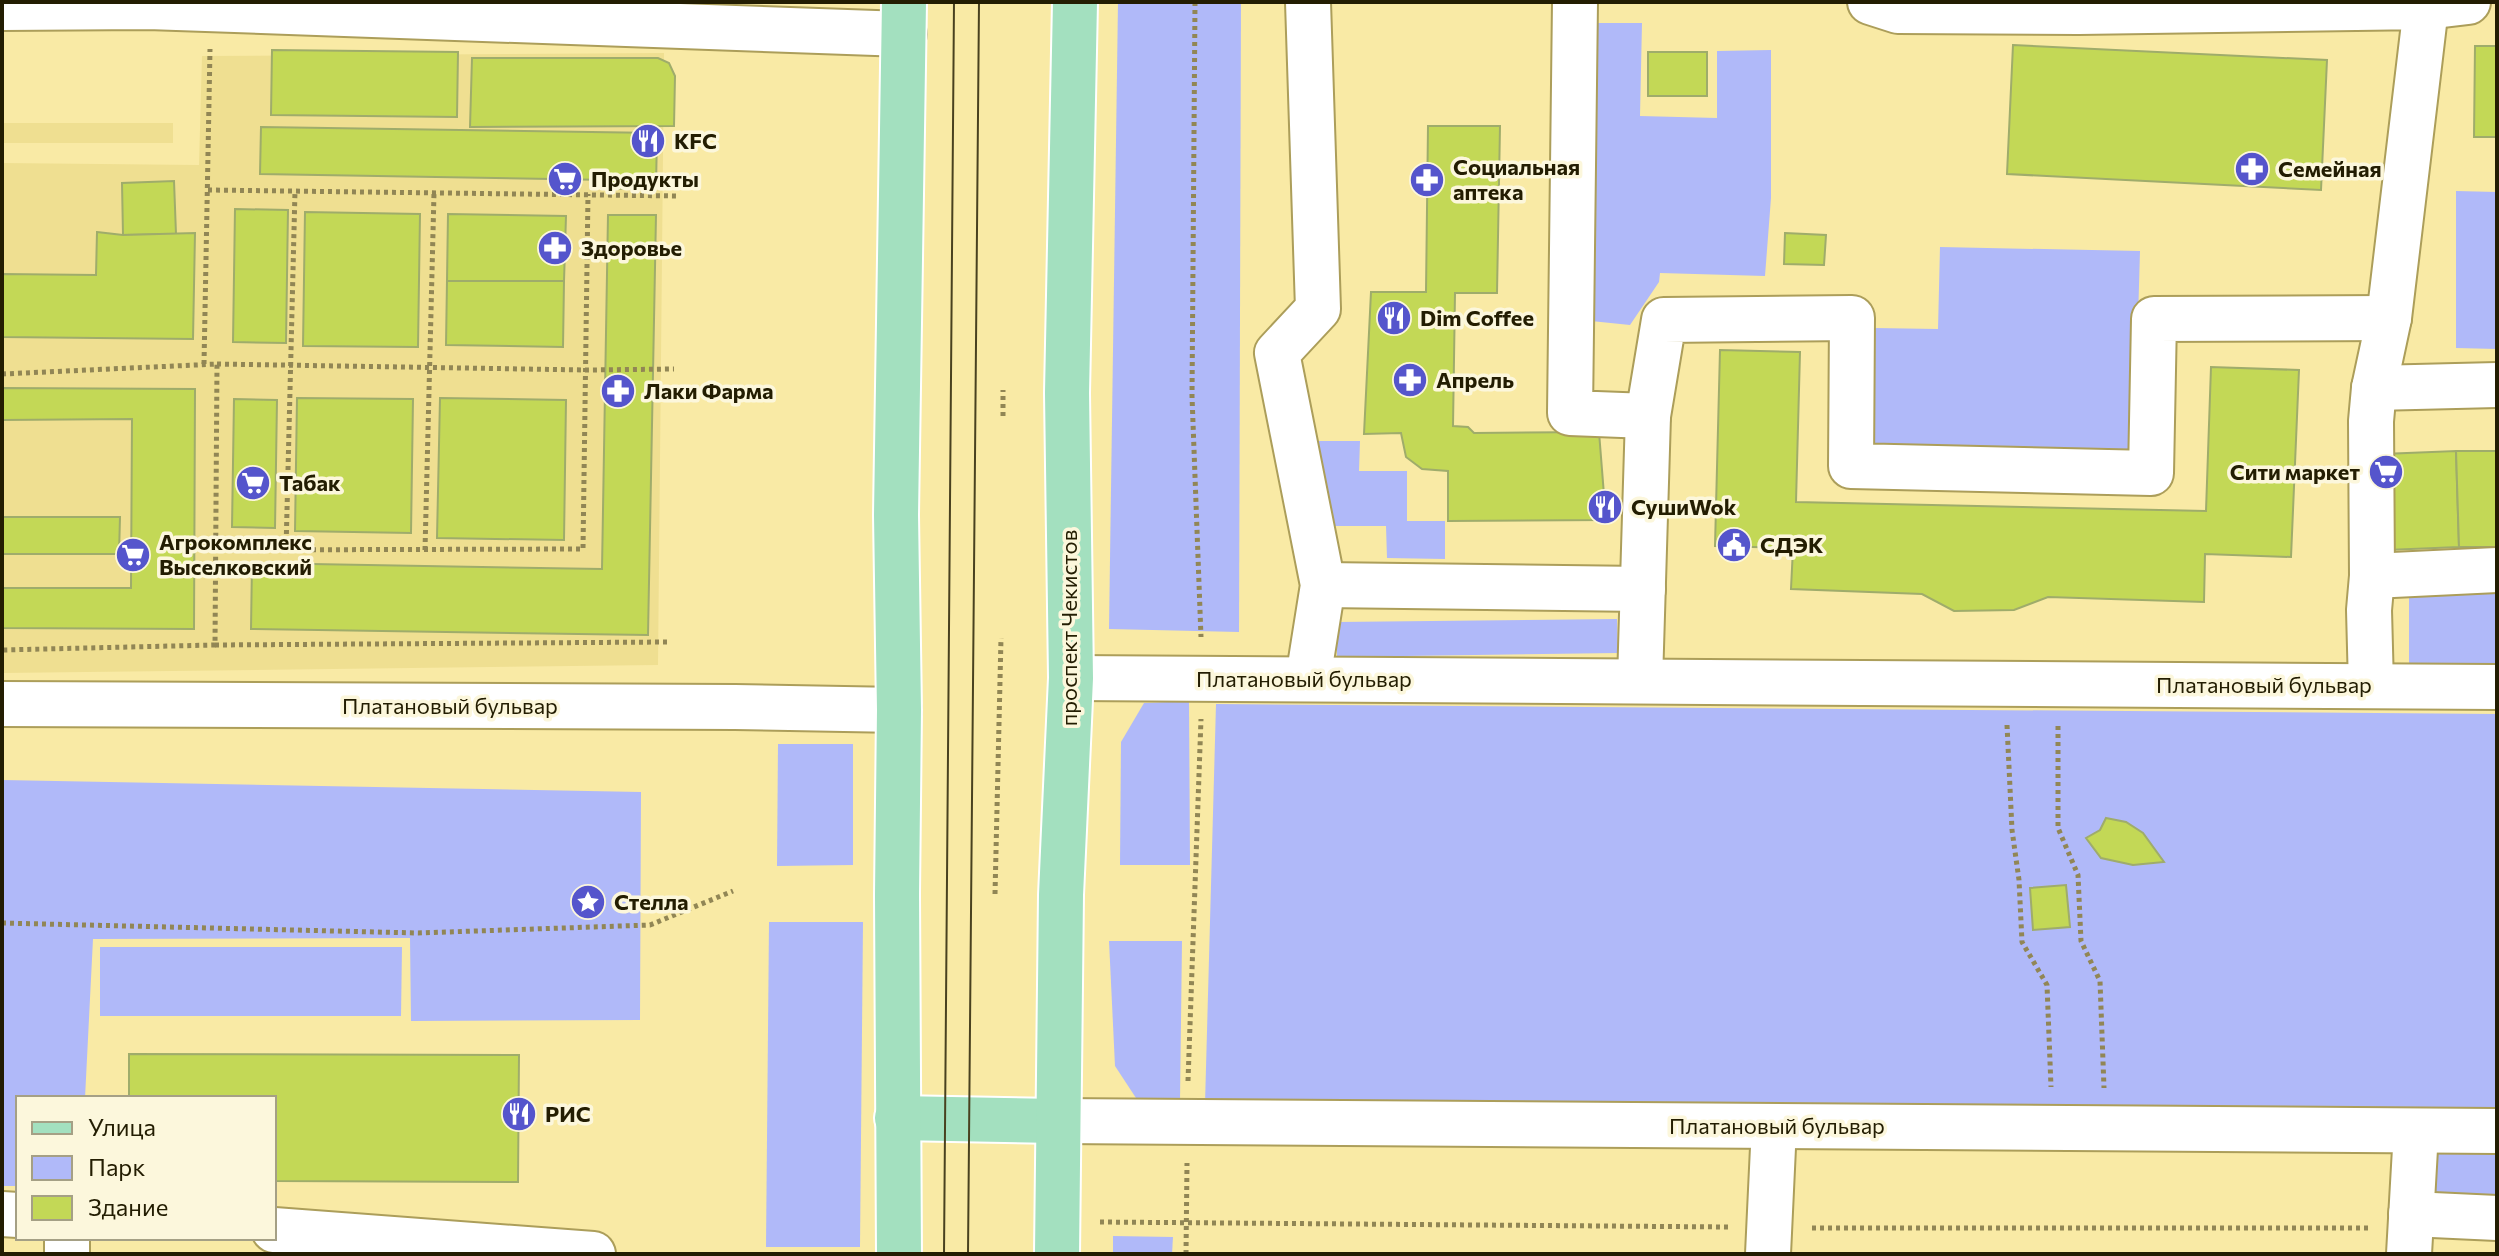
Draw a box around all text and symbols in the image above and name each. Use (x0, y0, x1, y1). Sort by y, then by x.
restaurant icon: KFC (629, 122, 667, 160)
place label: KFC (674, 127, 717, 154)
pharmacy icon: Семейная (2233, 150, 2271, 188)
place label: Социальная аптека (1453, 153, 1580, 205)
place label: Семейная (2278, 155, 2382, 182)
supermarket icon: Продукты (546, 160, 584, 198)
pharmacy icon: Социальная аптека (1408, 161, 1446, 199)
place label: Продукты (591, 165, 699, 192)
pharmacy icon: Здоровье (536, 229, 574, 267)
place label: Здоровье (581, 234, 682, 261)
restaurant icon: Dim Coffee (1375, 299, 1413, 337)
place label: Dim Coffee (1420, 304, 1534, 331)
pharmacy icon: Апрель (1391, 361, 1429, 399)
place label: Апрель (1436, 366, 1514, 393)
pharmacy icon: Лаки Фарма (599, 372, 637, 410)
place label: Лаки Фарма (644, 377, 774, 404)
supermarket icon: Сити маркет (2367, 453, 2405, 491)
place label: Сити маркет (2230, 458, 2360, 485)
supermarket icon: Табак (234, 464, 272, 502)
place label: Табак (279, 469, 341, 496)
restaurant icon: СушиWok (1586, 488, 1624, 526)
place label: СушиWok (1631, 493, 1737, 520)
public building icon: СДЭК (1715, 526, 1753, 564)
place label: Агрокомплекс Выселковский (159, 528, 312, 580)
street label: проспект Чекистов (1055, 530, 1082, 726)
place label: СДЭК (1760, 531, 1823, 558)
supermarket icon: Агрокомплекс Выселковский (114, 536, 152, 574)
street label: Платановый бульвар (1196, 665, 1412, 692)
street label: Платановый бульвар (2156, 671, 2372, 698)
street label: Платановый бульвар (342, 692, 558, 719)
place icon: Стелла (569, 883, 607, 921)
place label: Стелла (614, 888, 688, 915)
restaurant icon: РИС (500, 1095, 538, 1133)
legend (16, 1096, 276, 1240)
place label: РИС (545, 1100, 591, 1127)
text: Улица (88, 1112, 156, 1141)
street label: Платановый бульвар (1669, 1112, 1885, 1139)
text: Парк (88, 1152, 145, 1181)
text: Здание (88, 1192, 168, 1221)

